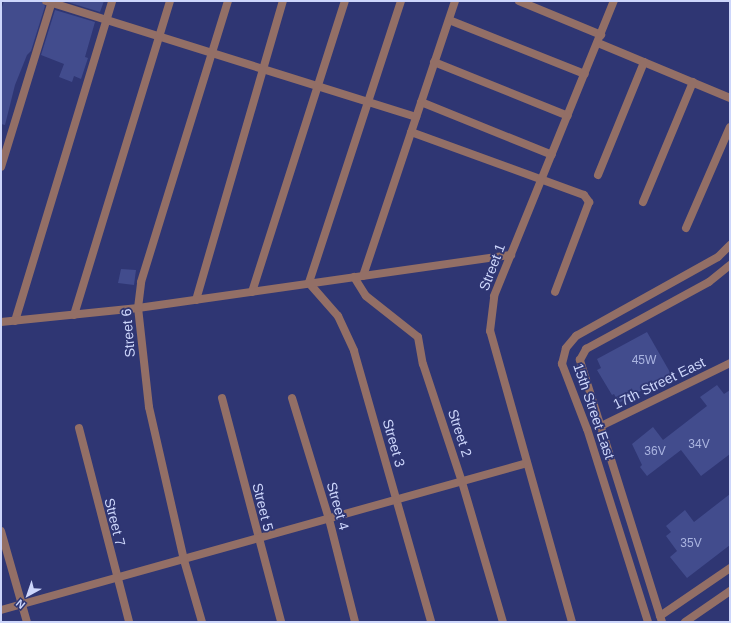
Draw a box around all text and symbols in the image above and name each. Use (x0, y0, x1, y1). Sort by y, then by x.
street label: Street 1 (475, 241, 509, 293)
street label: Street 6 (117, 308, 139, 358)
street label: 17th Street East (610, 353, 708, 413)
house number: 45W (632, 354, 656, 368)
street label: 15th Street East (570, 361, 618, 461)
street label: Street 2 (444, 407, 476, 459)
street label: Street 3 (379, 417, 409, 469)
house number: 34V (688, 438, 710, 452)
house number: 36V (644, 445, 666, 459)
street label: Street 4 (323, 480, 353, 532)
street label: Street 5 (249, 481, 277, 533)
street label: Street 7 (101, 496, 129, 548)
house number: 35V (680, 537, 702, 551)
north arrow (8, 575, 48, 615)
text: N (13, 597, 27, 611)

